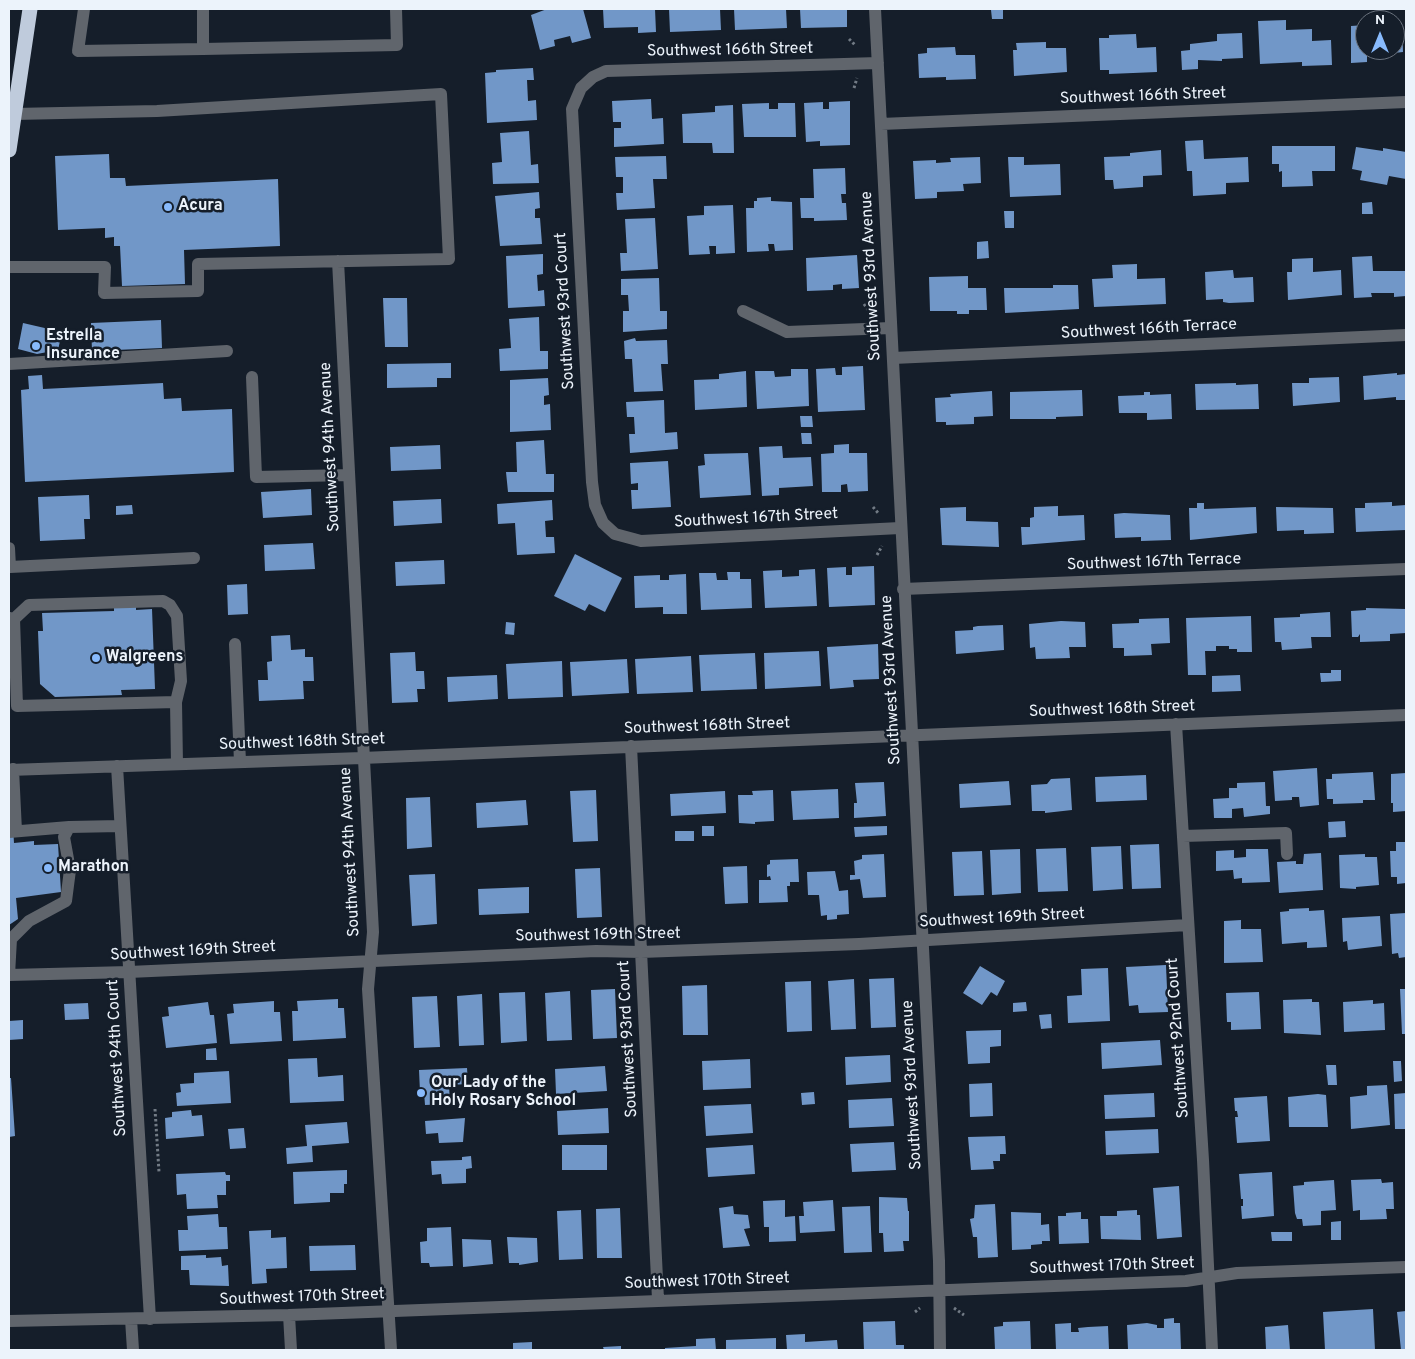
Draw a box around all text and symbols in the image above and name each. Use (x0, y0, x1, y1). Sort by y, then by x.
north arrow (1355, 10, 1405, 60)
text: N (1375, 12, 1385, 29)
street label: Southwest 166th Street (647, 40, 813, 62)
street label: Southwest 166th Street (1060, 85, 1226, 109)
street label: Southwest 93rd Avenue (858, 191, 886, 361)
place label: Acura (178, 197, 223, 217)
marker: Acura (162, 201, 174, 213)
street label: Southwest 93rd Court (552, 232, 580, 390)
street label: Southwest 166th Terrace (1060, 316, 1238, 344)
place label: Estrella Insurance (46, 327, 120, 365)
marker: Estrella Insurance (30, 340, 42, 352)
street label: Southwest 94th Avenue (317, 362, 345, 532)
street label: Southwest 167th Street (673, 505, 839, 533)
street label: Southwest 167th Terrace (1067, 550, 1241, 576)
street label: Southwest 93rd Avenue (878, 595, 906, 765)
place label: Walgreens (106, 648, 183, 668)
marker: Walgreens (90, 652, 102, 664)
street label: Southwest 168th Street (1029, 698, 1195, 722)
street label: Southwest 168th Street (624, 715, 790, 739)
street label: Southwest 168th Street (219, 731, 385, 755)
street label: Southwest 94th Avenue (337, 767, 365, 937)
place label: Marathon (58, 858, 129, 878)
marker: Marathon (42, 862, 54, 874)
street label: Southwest 169th Street (919, 905, 1085, 933)
street label: Southwest 169th Street (515, 925, 681, 947)
street label: Southwest 169th Street (110, 938, 276, 966)
street label: Southwest 92nd Court (1164, 957, 1194, 1119)
street label: Southwest 93rd Court (615, 960, 643, 1118)
street label: Southwest 94th Court (104, 979, 132, 1137)
street label: Southwest 93rd Avenue (899, 1000, 927, 1170)
place label: Our Lady of the Holy Rosary School (431, 1074, 576, 1112)
marker: Our Lady of the Holy Rosary School (415, 1087, 427, 1099)
street label: Southwest 170th Street (1029, 1255, 1195, 1279)
street label: Southwest 170th Street (624, 1270, 790, 1294)
street label: Southwest 170th Street (219, 1286, 385, 1310)

